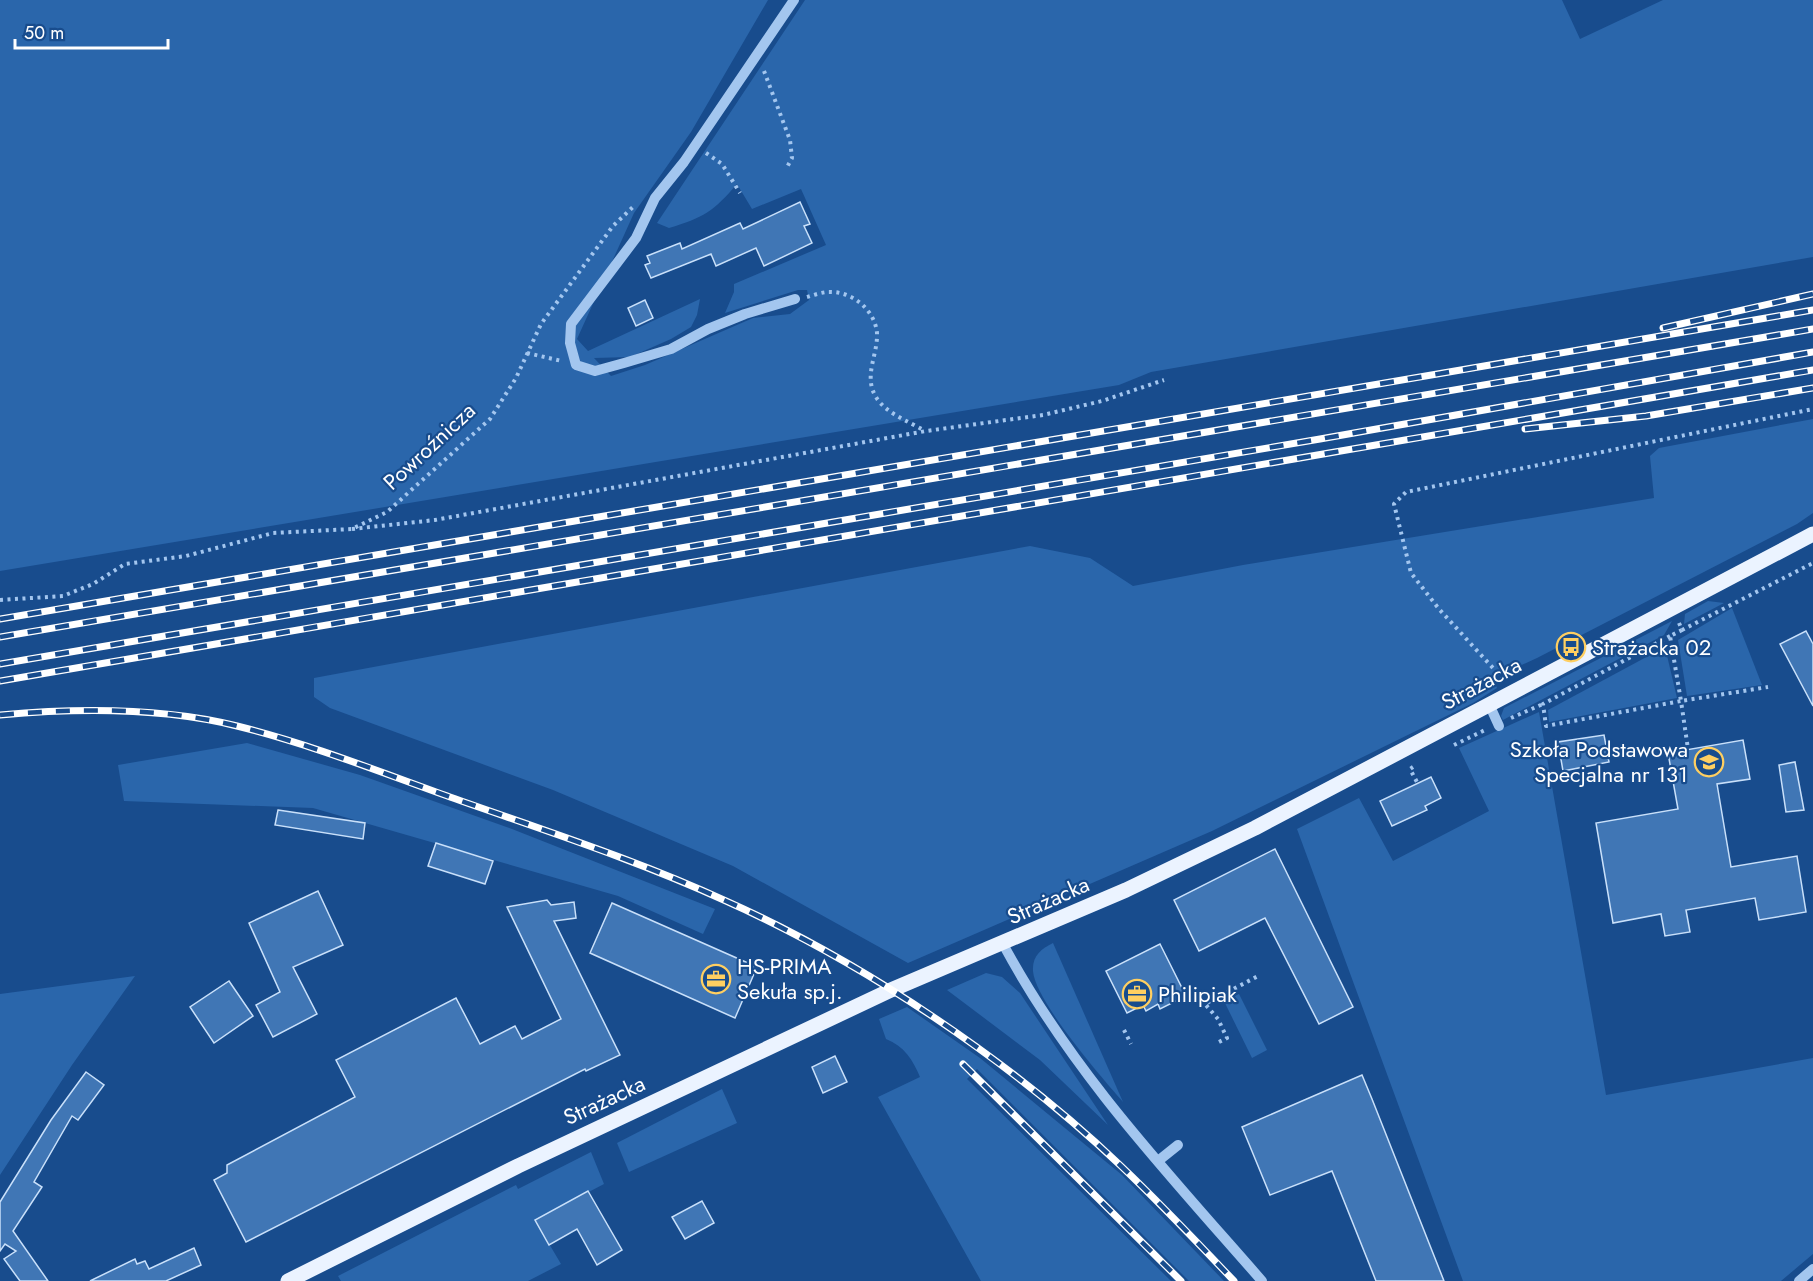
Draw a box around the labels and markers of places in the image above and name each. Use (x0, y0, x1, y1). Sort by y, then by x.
bus stop icon: Strażacka 02 (1555, 631, 1587, 663)
place label: Strażacka 02 (1592, 631, 1711, 663)
place label: Szkoła Podstawowa Specjalna nr 131 (1510, 733, 1688, 790)
school or university icon: Szkoła Podstawowa Specjalna nr 131 (1693, 746, 1725, 778)
place label: HS-PRIMA Sekuła sp.j. (737, 950, 843, 1007)
office icon: HS-PRIMA Sekuła sp.j. (700, 963, 732, 995)
office icon: Philipiak (1121, 978, 1153, 1010)
place label: Philipiak (1158, 978, 1237, 1010)

